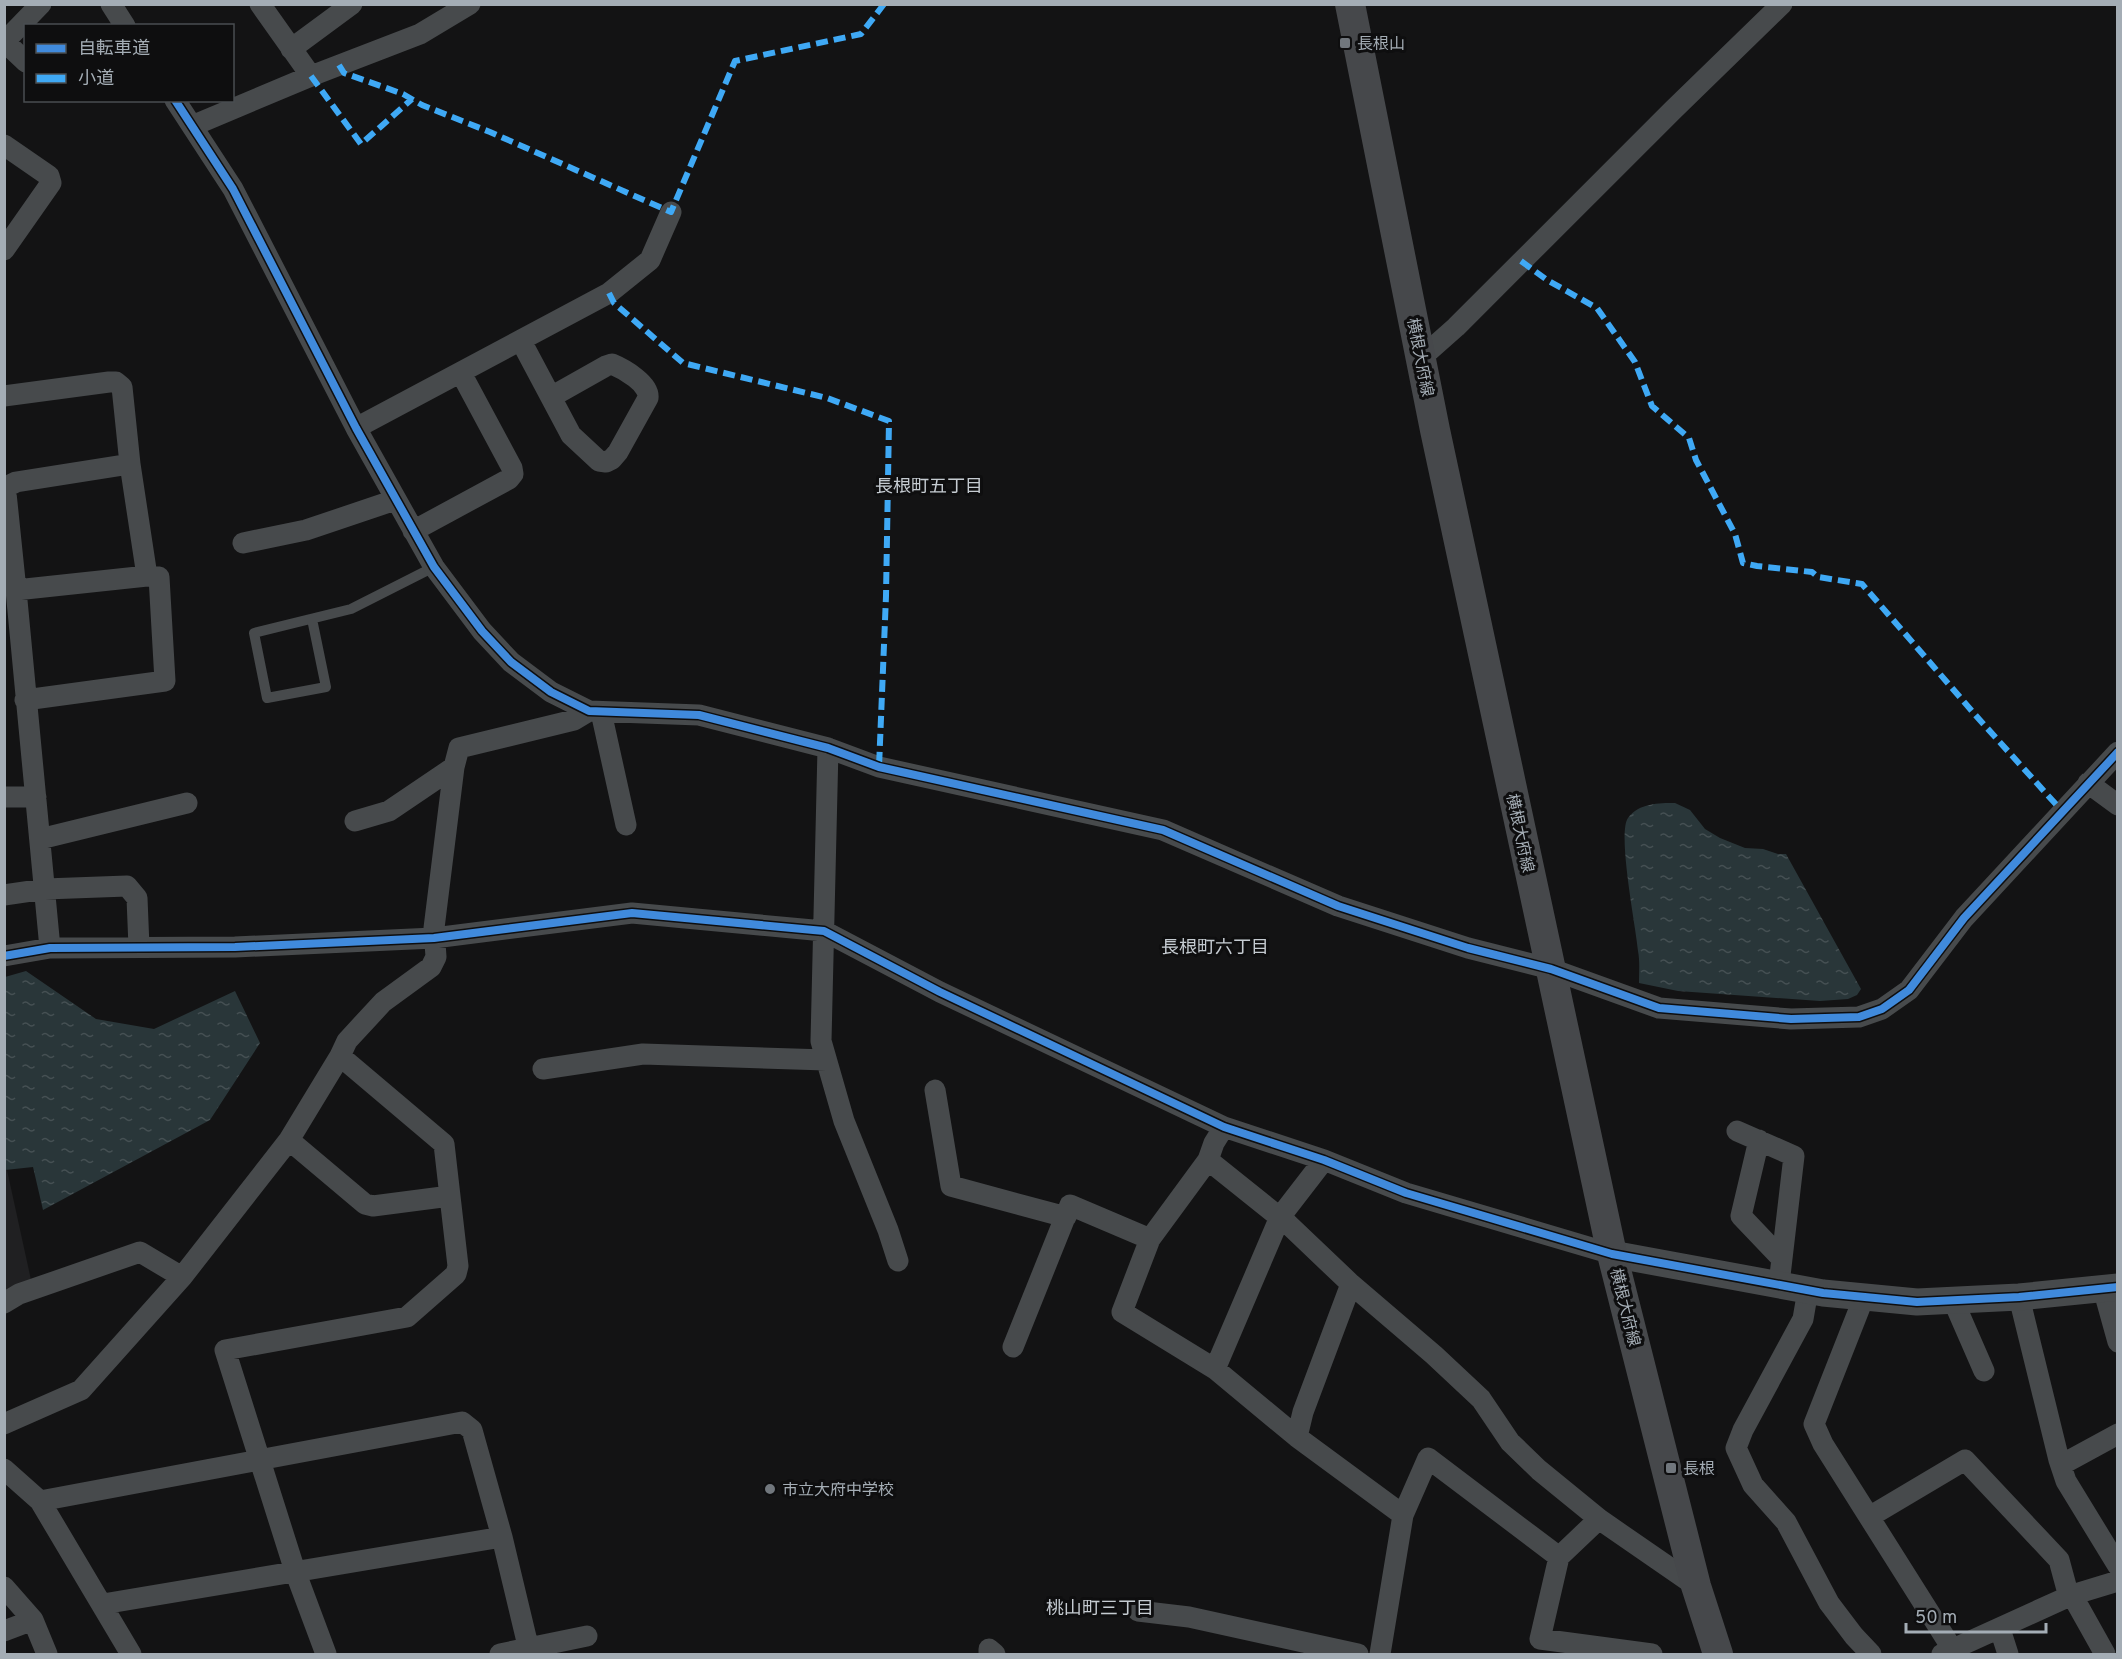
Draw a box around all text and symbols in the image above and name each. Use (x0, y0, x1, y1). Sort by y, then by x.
legend (24, 24, 234, 102)
place label: 長根山 (1357, 35, 1405, 55)
marker: 長根山 (1338, 36, 1352, 50)
text: 自転車道 (78, 38, 150, 61)
text: 小道 (78, 68, 114, 91)
street label: 横根大府線 (1402, 316, 1436, 399)
district label: 長根町五丁目 (875, 476, 983, 499)
street label: 横根大府線 (1501, 792, 1537, 875)
district label: 長根町六丁目 (1161, 937, 1269, 960)
street label: 横根大府線 (1605, 1266, 1643, 1349)
place label: 長根 (1683, 1460, 1715, 1480)
marker: 長根 (1664, 1461, 1678, 1475)
place label: 市立大府中学校 (782, 1481, 894, 1501)
marker: 市立大府中学校 (763, 1482, 777, 1496)
scale bar (1906, 1596, 2046, 1634)
district label: 桃山町三丁目 (1046, 1598, 1154, 1621)
text: 50 m (1915, 1607, 1957, 1630)

